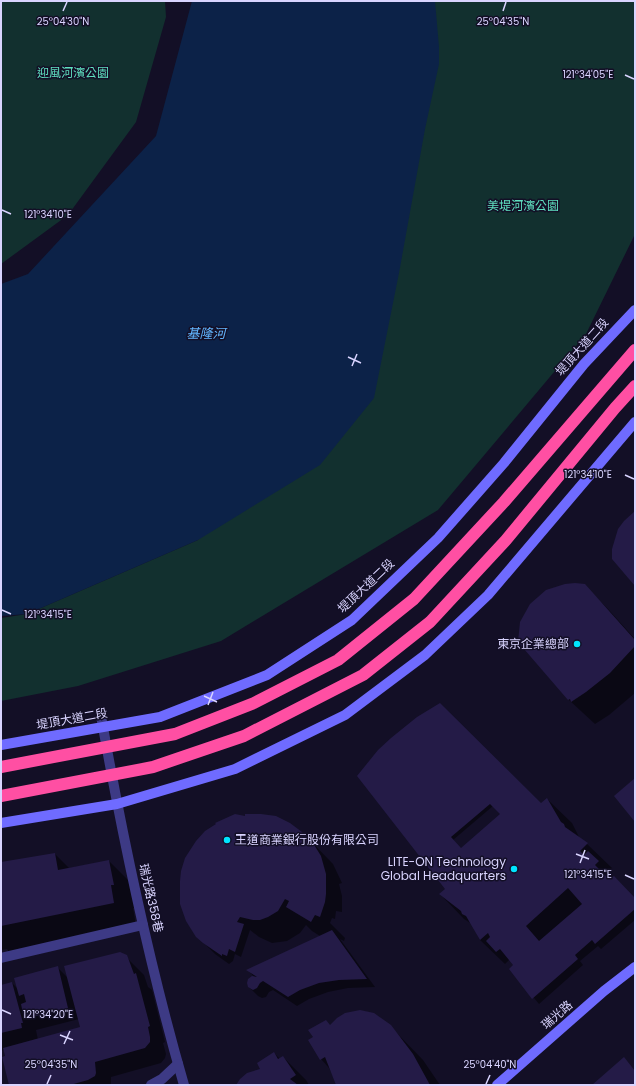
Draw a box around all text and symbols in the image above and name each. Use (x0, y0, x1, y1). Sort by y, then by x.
text: 25°04'30"N (37, 14, 89, 29)
text: 25°04'35"N (477, 14, 529, 29)
park label: 迎風河濱公園 (37, 64, 109, 81)
text: 121°34'05"E (563, 67, 613, 82)
park label: 美堤河濱公園 (487, 197, 559, 214)
text: 121°34'10"E (24, 207, 72, 222)
street label: 堤頂大道二段 (551, 314, 612, 379)
water label: 基隆河 (186, 324, 228, 343)
text: 121°34'10"E (564, 467, 612, 482)
street label: 堤頂大道二段 (334, 555, 398, 616)
text: 121°34'15"E (24, 607, 72, 622)
place label: 東京企業總部 (497, 635, 569, 652)
marker: 東京企業總部 (572, 639, 582, 649)
street label: 堤頂大道二段 (35, 704, 109, 733)
place label: 王道商業銀行股份有限公司 (235, 831, 379, 848)
marker: 王道商業銀行股份有限公司 (222, 835, 232, 845)
place label: LITE-ON Technology Global Headquarters (381, 853, 506, 884)
street label: 瑞光路358巷 (135, 862, 168, 934)
marker: LITE-ON Technology Global Headquarters (509, 864, 519, 874)
text: 121°34'15"E (564, 867, 612, 882)
street label: 瑞光路 (538, 996, 576, 1033)
text: 121°34'20"E (23, 1007, 73, 1022)
text: 25°04'35"N (25, 1057, 77, 1072)
text: 25°04'40"N (464, 1057, 516, 1072)

